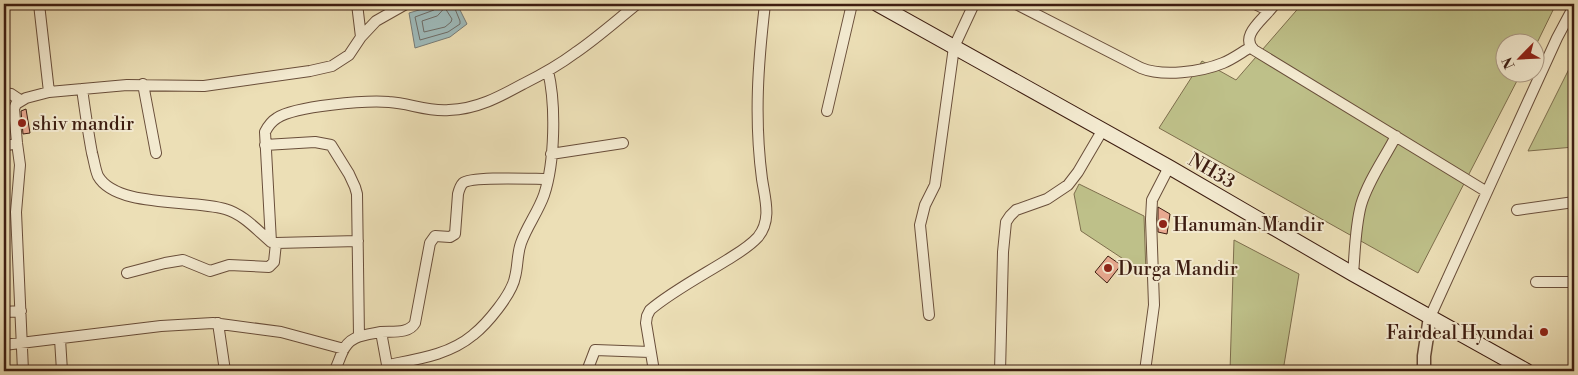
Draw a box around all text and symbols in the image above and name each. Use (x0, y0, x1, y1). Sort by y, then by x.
north arrow (1496, 32, 1546, 82)
text: N (1499, 54, 1520, 72)
place label: shiv mandir (32, 112, 134, 136)
marker: shiv mandir (16, 117, 28, 129)
street label: NH33 (1184, 148, 1239, 194)
place label: Hanuman Mandir (1173, 213, 1325, 237)
marker: Hanuman Mandir (1157, 218, 1169, 230)
place label: Durga Mandir (1118, 257, 1238, 281)
marker: Durga Mandir (1102, 262, 1114, 274)
place label: Fairdeal Hyundai (1386, 321, 1534, 345)
marker: Fairdeal Hyundai (1538, 326, 1550, 338)

